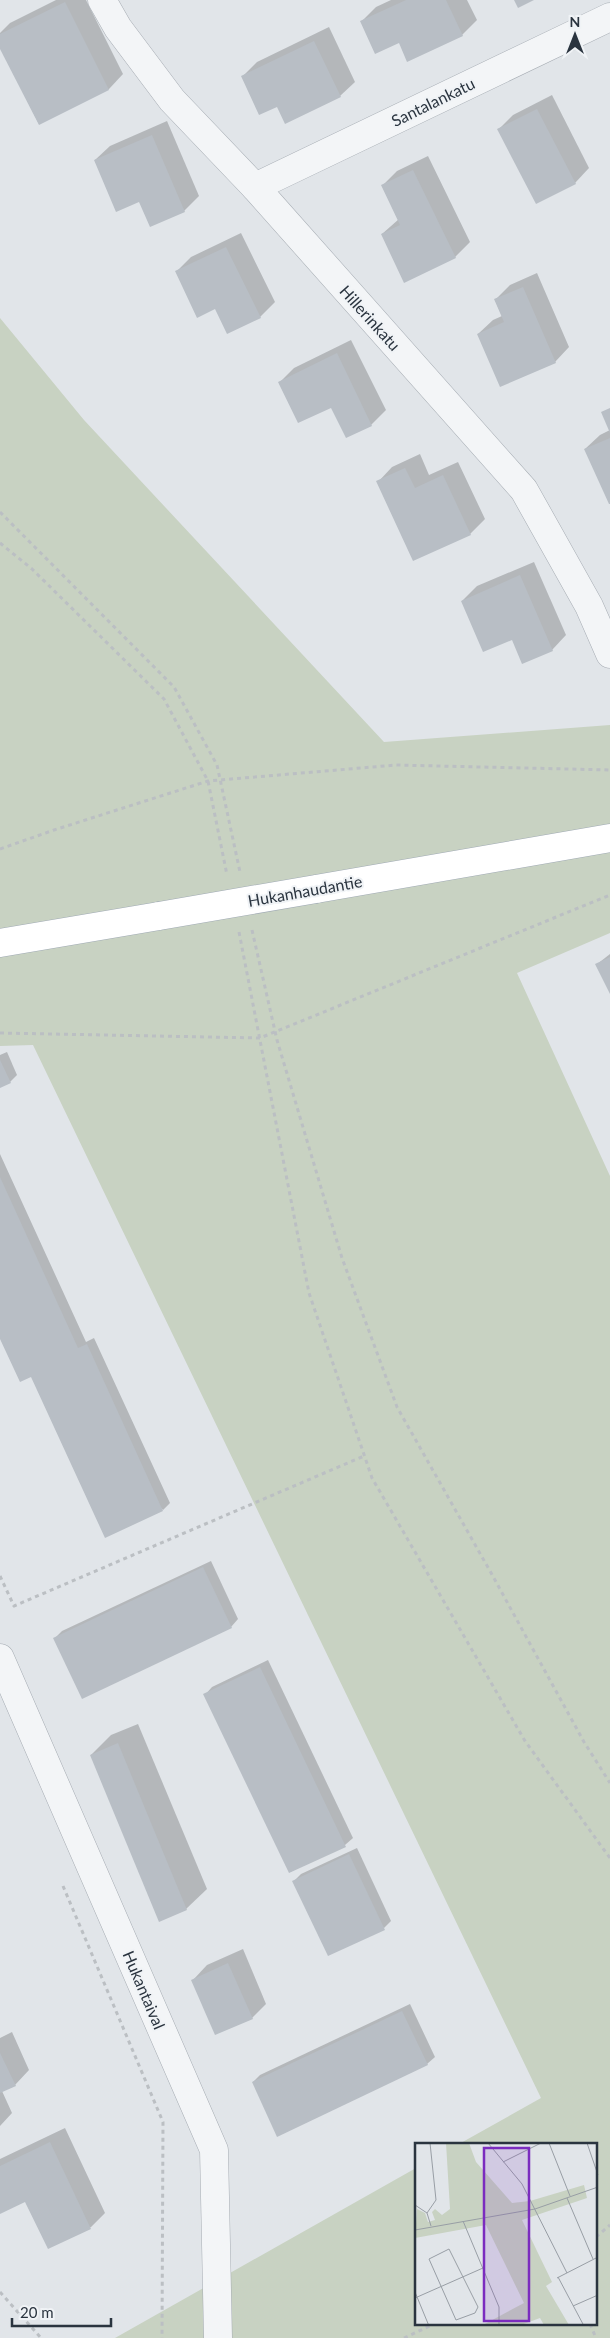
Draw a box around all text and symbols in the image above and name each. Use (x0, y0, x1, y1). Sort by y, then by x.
north arrow (550, 10, 600, 60)
text: N (570, 13, 580, 30)
street label: Santalankatu (388, 73, 478, 130)
street label: Hillerinkatu (336, 281, 405, 354)
street label: Hukanhaudantie (246, 871, 364, 910)
street label: Hukantaival (119, 1948, 169, 2032)
inset map (415, 2143, 598, 2326)
scale bar (12, 2296, 111, 2328)
text: 20 m (20, 2303, 54, 2321)

